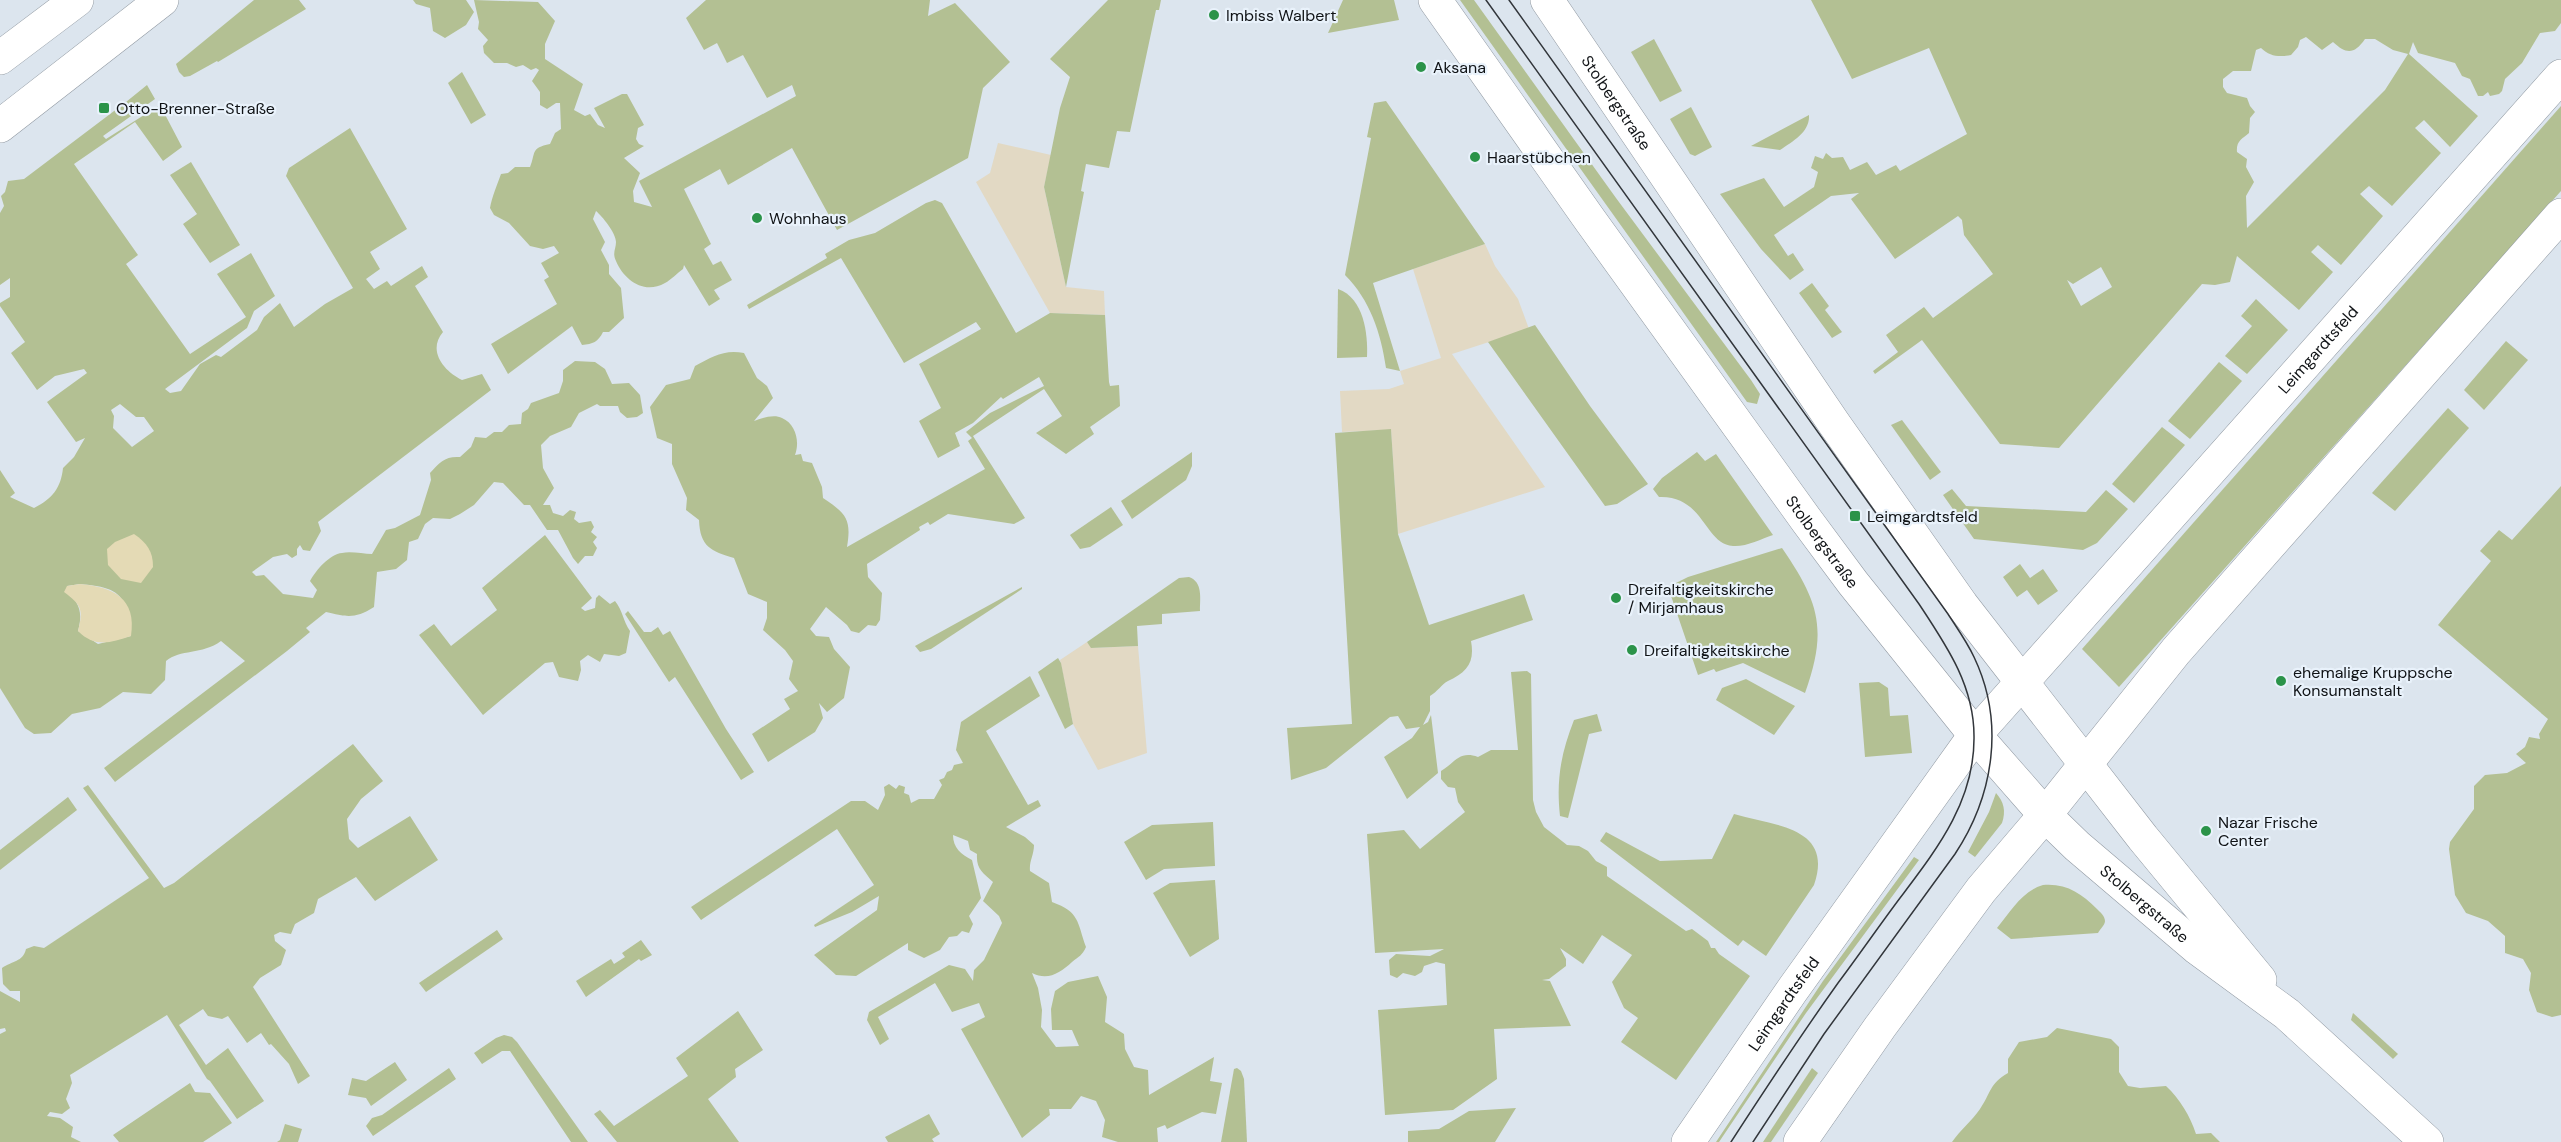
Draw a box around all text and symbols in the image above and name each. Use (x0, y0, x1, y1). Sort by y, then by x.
place label: Imbiss Walbert (1226, 5, 1336, 26)
marker: Imbiss Walbert (1207, 8, 1221, 22)
street label: Stolbergstraße (1577, 51, 1656, 154)
place label: Aksana (1433, 57, 1486, 78)
marker: Aksana (1414, 60, 1428, 74)
place label: Otto-Brenner-Straße (116, 98, 275, 119)
marker: Otto-Brenner-Straße (97, 101, 111, 115)
place label: Haarstübchen (1487, 147, 1591, 168)
marker: Haarstübchen (1468, 150, 1482, 164)
place label: Wohnhaus (769, 208, 847, 229)
marker: Wohnhaus (750, 211, 764, 225)
street label: Leimgardtsfeld (2273, 301, 2363, 398)
street label: Stolbergstraße (1781, 491, 1864, 592)
place label: Leimgardtsfeld (1867, 506, 1978, 527)
marker: Leimgardtsfeld (1848, 509, 1862, 523)
place label: Dreifaltigkeitskirche / Mirjamhaus (1628, 579, 1774, 618)
marker: Dreifaltigkeitskirche / Mirjamhaus (1609, 591, 1623, 605)
place label: Dreifaltigkeitskirche (1644, 640, 1790, 661)
marker: Dreifaltigkeitskirche (1625, 643, 1639, 657)
place label: ehemalige Kruppsche Konsumanstalt (2293, 662, 2453, 701)
marker: ehemalige Kruppsche Konsumanstalt (2274, 674, 2288, 688)
place label: Nazar Frische Center (2218, 812, 2318, 851)
marker: Nazar Frische Center (2199, 824, 2213, 838)
street label: Stolbergstraße (2096, 860, 2194, 947)
street label: Leimgardtsfeld (1743, 952, 1824, 1055)

